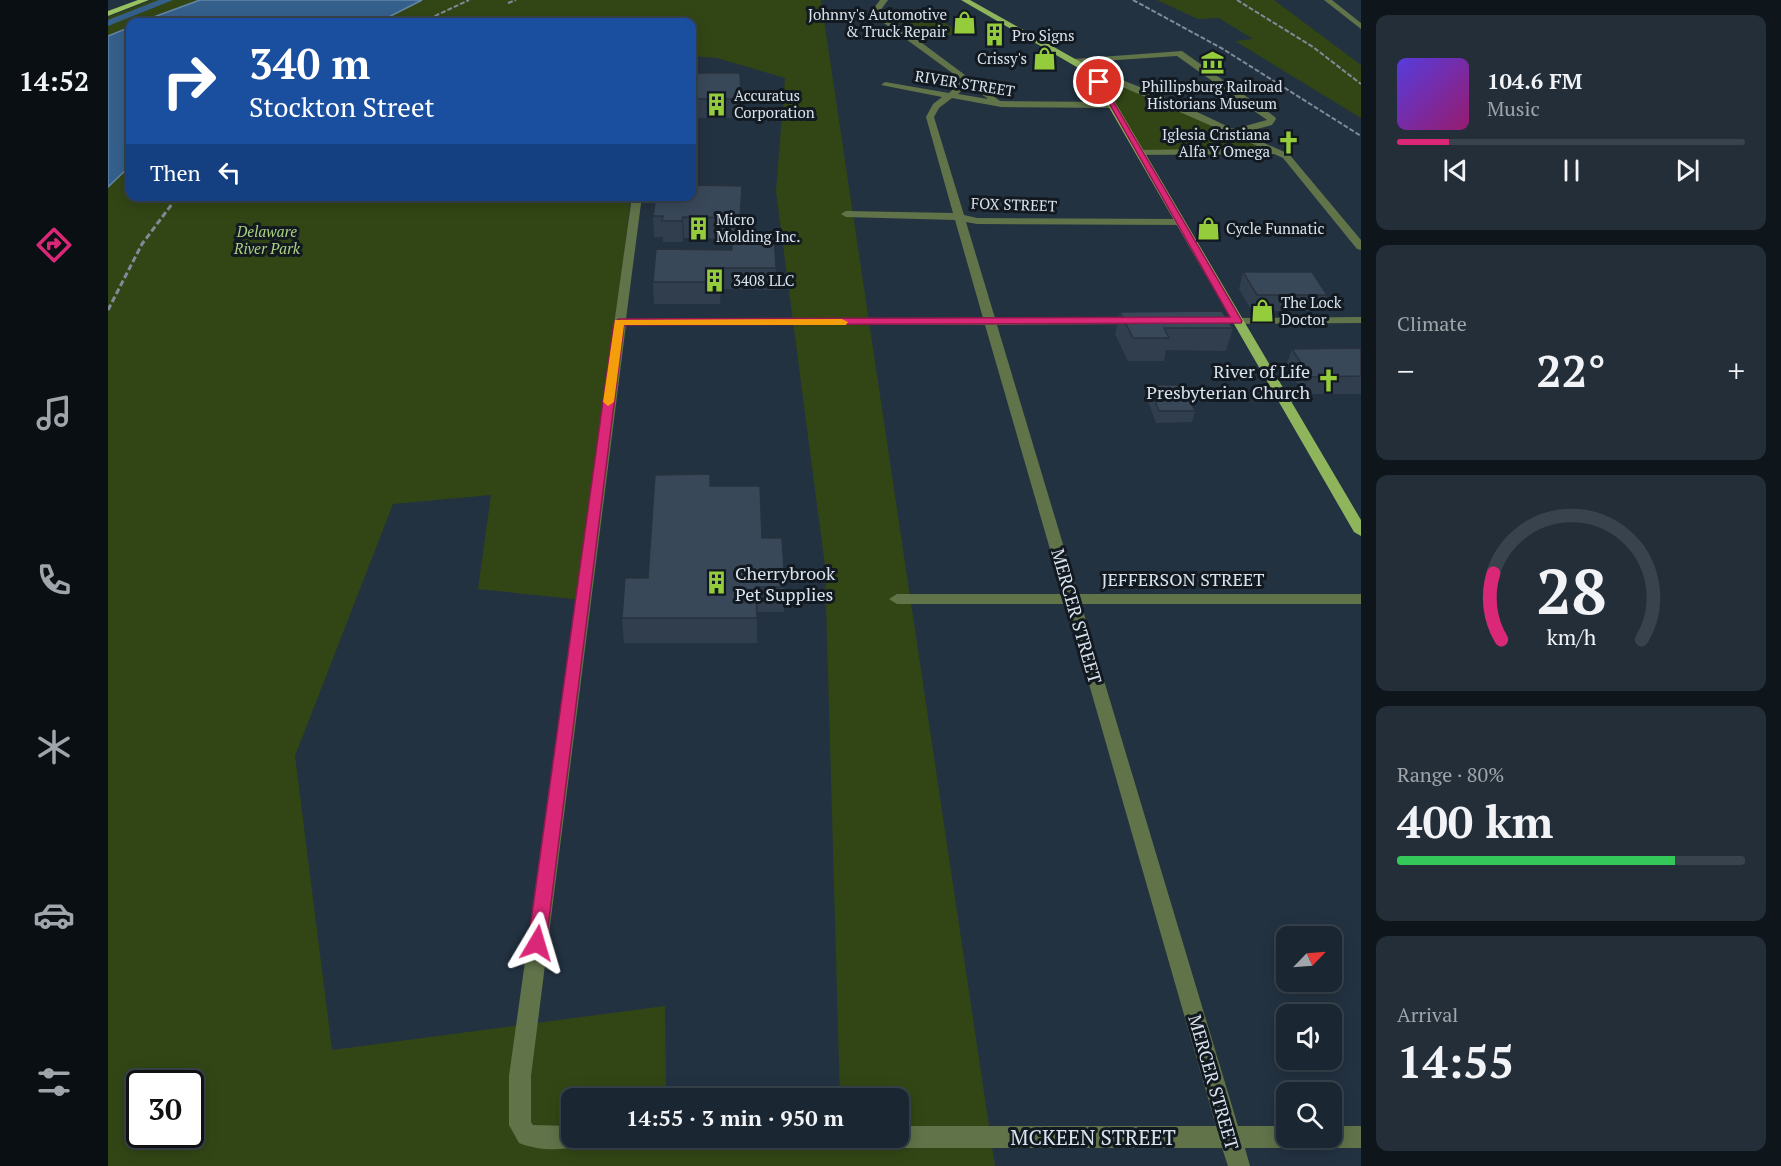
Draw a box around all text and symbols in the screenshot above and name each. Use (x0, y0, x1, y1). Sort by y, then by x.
place label: Johnny's Automotive & Truck Repair (808, 4, 947, 41)
shop icon: Johnny's Automotive & Truck Repair (952, 10, 978, 36)
building icon: Pro Signs (981, 22, 1007, 48)
place label: Pro Signs (1012, 25, 1074, 45)
text: 340 m (249, 35, 370, 91)
icon: right (150, 42, 228, 120)
shop icon: Crissy's (1032, 45, 1058, 71)
place label: Crissy's (977, 48, 1027, 68)
museum icon: Phillipsburg Railroad Historians Museum (1199, 49, 1225, 75)
pin (1073, 56, 1124, 107)
text: 14:52 (19, 63, 89, 99)
street label: RIVER STREET (914, 65, 1016, 101)
icon: arrive (1082, 65, 1115, 98)
text: 104.6 FM (1487, 66, 1582, 95)
place label: Phillipsburg Railroad Historians Museum (1142, 76, 1283, 113)
place label: Accuratus Corporation (734, 85, 815, 122)
text: Stockton Street (249, 89, 435, 125)
building icon: Accuratus Corporation (703, 91, 729, 117)
text: Music (1487, 95, 1540, 122)
place label: Iglesia Cristiana Alfa Y Omega (1162, 124, 1270, 161)
church icon: Iglesia Cristiana Alfa Y Omega (1275, 130, 1301, 156)
icon: previous (1439, 154, 1472, 187)
icon: pause (1555, 154, 1588, 187)
icon: next (1671, 154, 1704, 187)
icon: left (213, 156, 246, 189)
text: Then (150, 158, 201, 187)
street label: FOX STREET (971, 193, 1057, 215)
place label: Micro Molding Inc. (716, 209, 800, 246)
building icon: Micro Molding Inc. (685, 215, 711, 241)
shop icon: Cycle Funnatic (1195, 215, 1221, 241)
place label: Cycle Funnatic (1226, 218, 1324, 238)
park label: Delaware River Park (233, 221, 301, 258)
icon: directions (33, 224, 75, 266)
building icon: 3408 LLC (702, 267, 728, 293)
place label: 3408 LLC (733, 270, 794, 290)
place label: The Lock Doctor (1281, 292, 1342, 329)
shop icon: The Lock Doctor (1250, 298, 1276, 324)
text: Climate (1397, 310, 1467, 337)
text: 22° (1536, 340, 1606, 400)
text: − (1397, 349, 1415, 392)
text: + (1727, 349, 1745, 392)
place label: River of Life Presbyterian Church (1146, 359, 1310, 404)
church icon: River of Life Presbyterian Church (1315, 368, 1341, 394)
icon: music (33, 392, 75, 434)
street label: MERCER STREET (1046, 546, 1108, 686)
text: 28 (1536, 549, 1606, 632)
icon: phone (33, 559, 75, 601)
place label: Cherrybrook Pet Supplies (735, 561, 836, 606)
street label: JEFFERSON STREET (1101, 567, 1265, 591)
building icon: Cherrybrook Pet Supplies (704, 570, 730, 596)
text: km/h (1546, 623, 1596, 651)
icon: climate (33, 726, 75, 768)
text: Range · 80% (1397, 761, 1504, 788)
text: 400 km (1397, 791, 1553, 851)
icon: car (33, 894, 75, 936)
position arrow (505, 911, 569, 975)
north arrow (1276, 926, 1342, 992)
map controls (1276, 926, 1342, 1148)
text: Arrival (1397, 1001, 1458, 1028)
button: sound (1276, 1004, 1342, 1070)
street label: MERCER STREET (1183, 1012, 1245, 1152)
text: 14:55 (1397, 1031, 1514, 1091)
icon: filters (33, 1061, 75, 1103)
speed limit sign: 30 (126, 1070, 204, 1148)
button: search (1276, 1082, 1342, 1148)
text: 14:55 · 3 min · 950 m (626, 1103, 844, 1132)
street label: MCKEEN STREET (1010, 1123, 1176, 1151)

